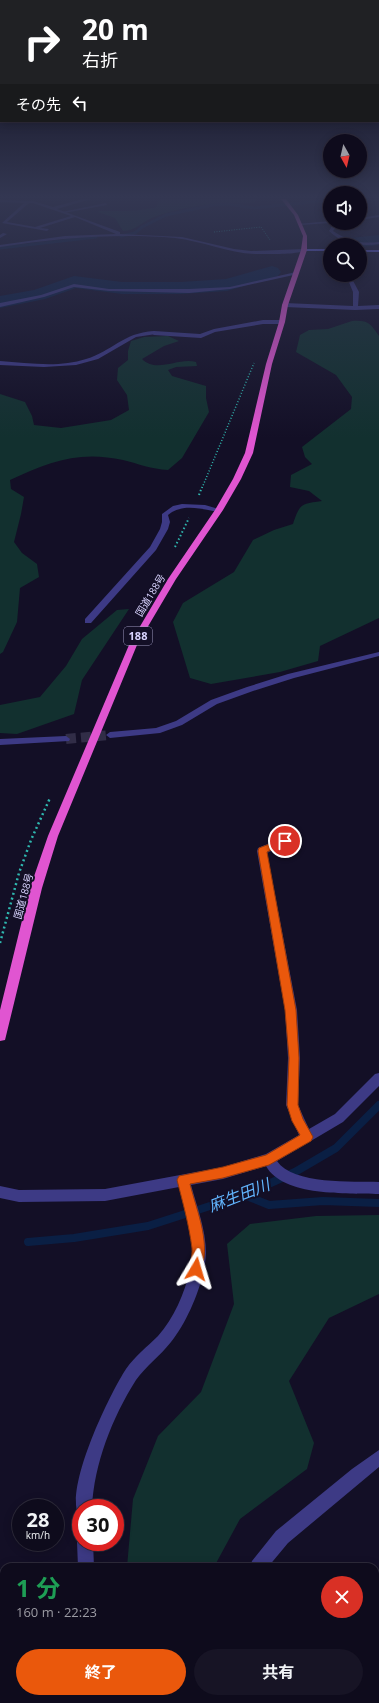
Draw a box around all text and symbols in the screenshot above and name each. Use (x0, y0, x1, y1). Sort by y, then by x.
text: 20 m (82, 10, 149, 48)
icon: right (16, 16, 68, 68)
text: 右折 (82, 48, 118, 72)
icon: left (69, 92, 91, 114)
text: その先 (16, 94, 61, 114)
north arrow (323, 134, 367, 178)
map controls (323, 134, 367, 282)
button: sound (323, 186, 367, 230)
button: search (323, 238, 367, 282)
street label: 国道188号 (132, 571, 168, 619)
road number: 188 (124, 627, 152, 645)
pin (268, 824, 302, 858)
icon: arrive (274, 830, 296, 852)
street label: 国道188号 (10, 871, 36, 921)
water label: 麻生田川 (205, 1173, 275, 1217)
position arrow (175, 1248, 217, 1290)
speed limit sign: 30 (72, 1499, 124, 1551)
text: 28 (27, 1506, 49, 1533)
text: km/h (26, 1528, 50, 1542)
text: 1 分 (16, 1571, 60, 1604)
button: close (321, 1576, 363, 1618)
text: 160 m · 22:23 (16, 1603, 97, 1621)
button: 終了 (16, 1649, 186, 1695)
button: 共有 (194, 1649, 363, 1695)

